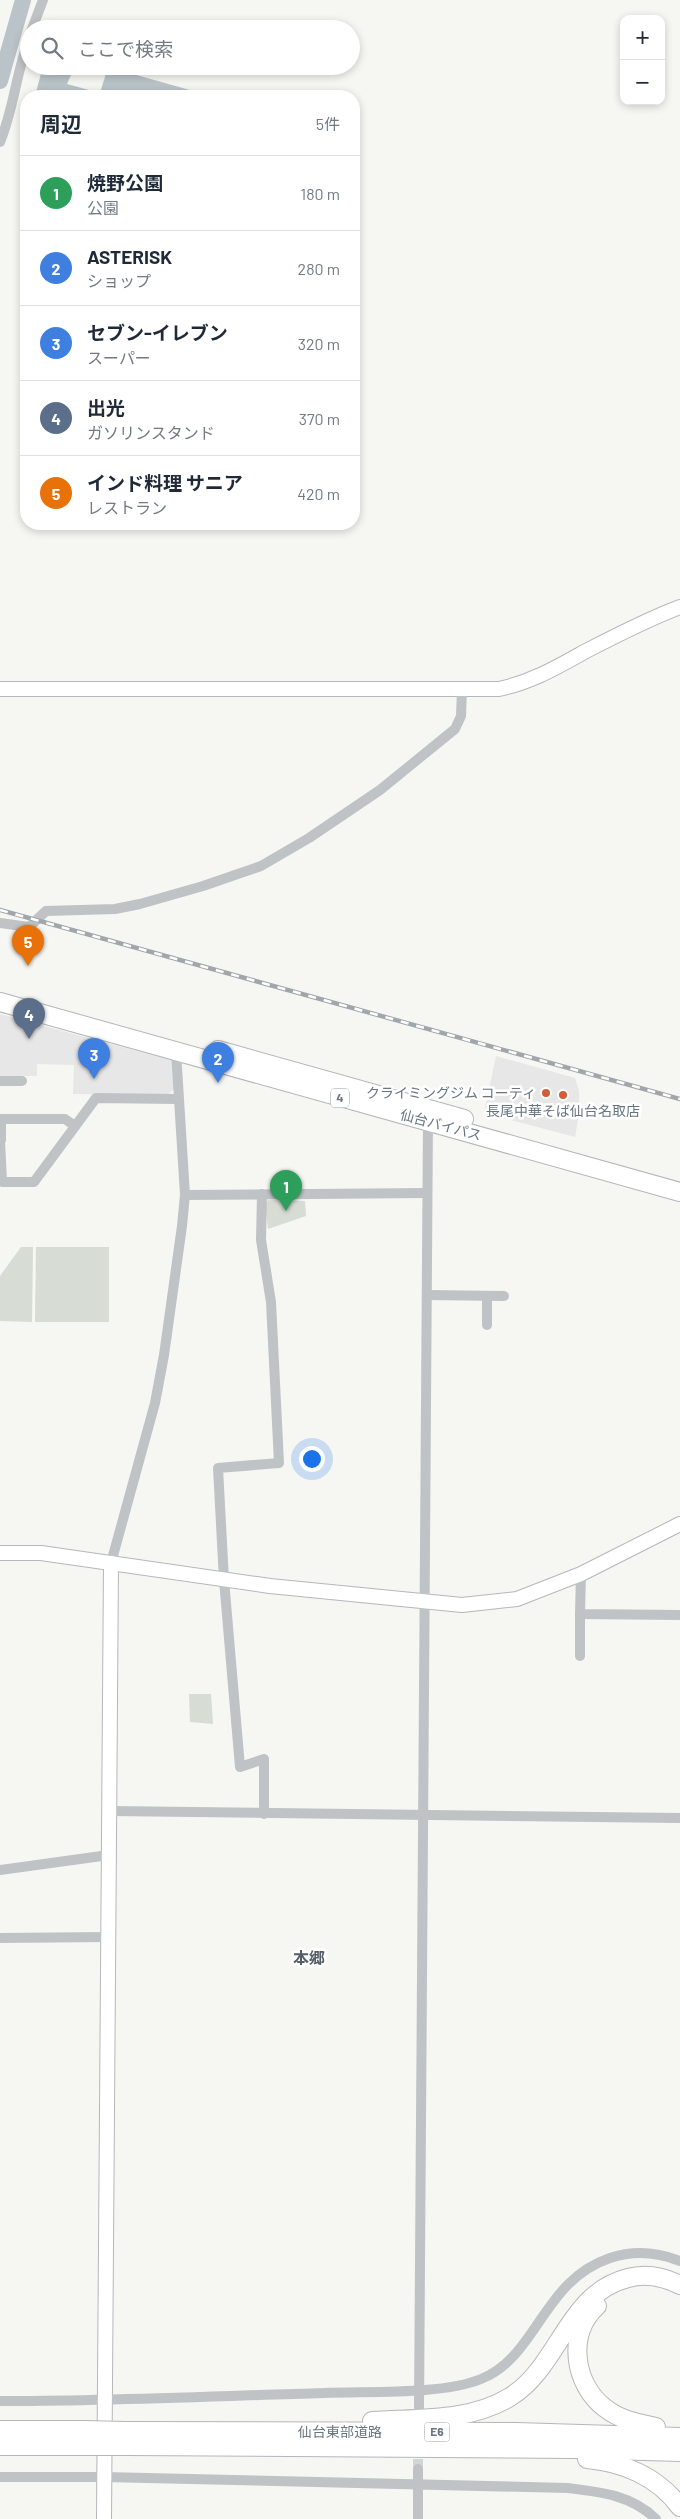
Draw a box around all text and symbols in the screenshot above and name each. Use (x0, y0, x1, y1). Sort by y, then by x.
map controls (620, 15, 665, 105)
button: + (620, 15, 665, 60)
search box (20, 20, 360, 75)
icon: search (38, 34, 66, 62)
text: ここで検索 (78, 37, 173, 60)
button: − (620, 60, 665, 105)
text: 周辺 (40, 111, 82, 136)
text: 5件 (316, 114, 340, 133)
text: 焼野公園 (87, 171, 163, 194)
text: 1 (53, 184, 59, 203)
text: 180 m (301, 184, 340, 203)
text: 公園 (87, 198, 119, 217)
text: ASTERISK (87, 245, 172, 268)
text: 2 (52, 259, 60, 278)
text: 280 m (298, 259, 340, 278)
text: ショップ (87, 271, 151, 290)
text: セブン-イレブン (87, 321, 228, 344)
text: 3 (52, 334, 60, 353)
text: 320 m (298, 334, 340, 353)
text: スーパー (87, 348, 151, 367)
text: 出光 (87, 396, 125, 419)
text: 4 (51, 409, 61, 428)
text: 370 m (299, 409, 340, 428)
text: ガソリンスタンド (87, 423, 215, 442)
text: インド料理 サニア (87, 471, 243, 494)
text: 5 (52, 484, 60, 503)
text: 420 m (297, 484, 340, 503)
text: レストラン (87, 498, 167, 517)
pin: 5 (12, 925, 44, 966)
pin: 4 (13, 998, 45, 1039)
pin: 3 (78, 1038, 110, 1079)
pin: 2 (202, 1042, 234, 1083)
place label: クライミングジム コーティ (366, 1084, 536, 1101)
marker: クライミングジム コーティ (540, 1087, 552, 1099)
road number: 4 (331, 1088, 349, 1108)
marker: 長尾中華そば仙台名取店 (557, 1089, 569, 1101)
place label: 長尾中華そば仙台名取店 (486, 1102, 640, 1119)
street label: 仙台バイパス (398, 1105, 484, 1144)
pin: 1 (270, 1170, 302, 1211)
your location (299, 1446, 325, 1472)
district label: 本郷 (293, 1948, 325, 1967)
road number: E6 (424, 2422, 450, 2442)
street label: 仙台東部道路 (298, 2423, 382, 2440)

